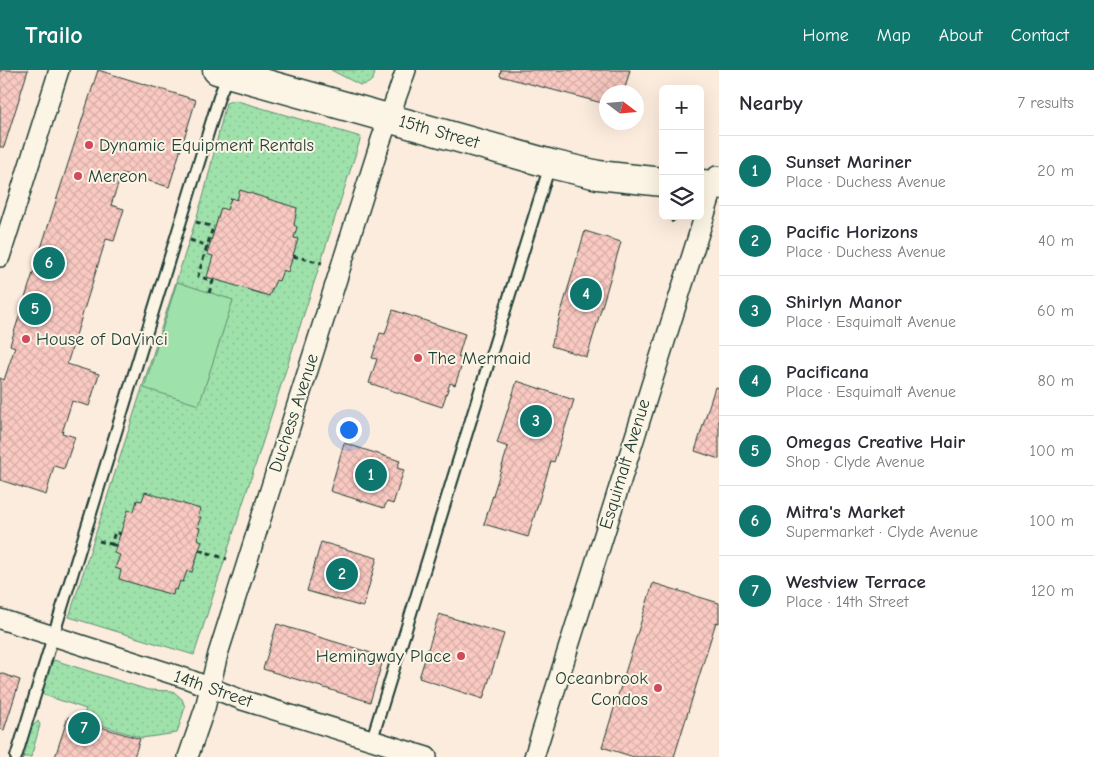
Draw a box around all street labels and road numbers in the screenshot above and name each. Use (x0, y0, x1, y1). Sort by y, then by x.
street label: 15th Street (396, 111, 482, 154)
street label: Duchess Avenue (265, 351, 323, 475)
street label: Esquimalt Avenue (595, 396, 655, 532)
street label: 14th Street (171, 666, 256, 713)

